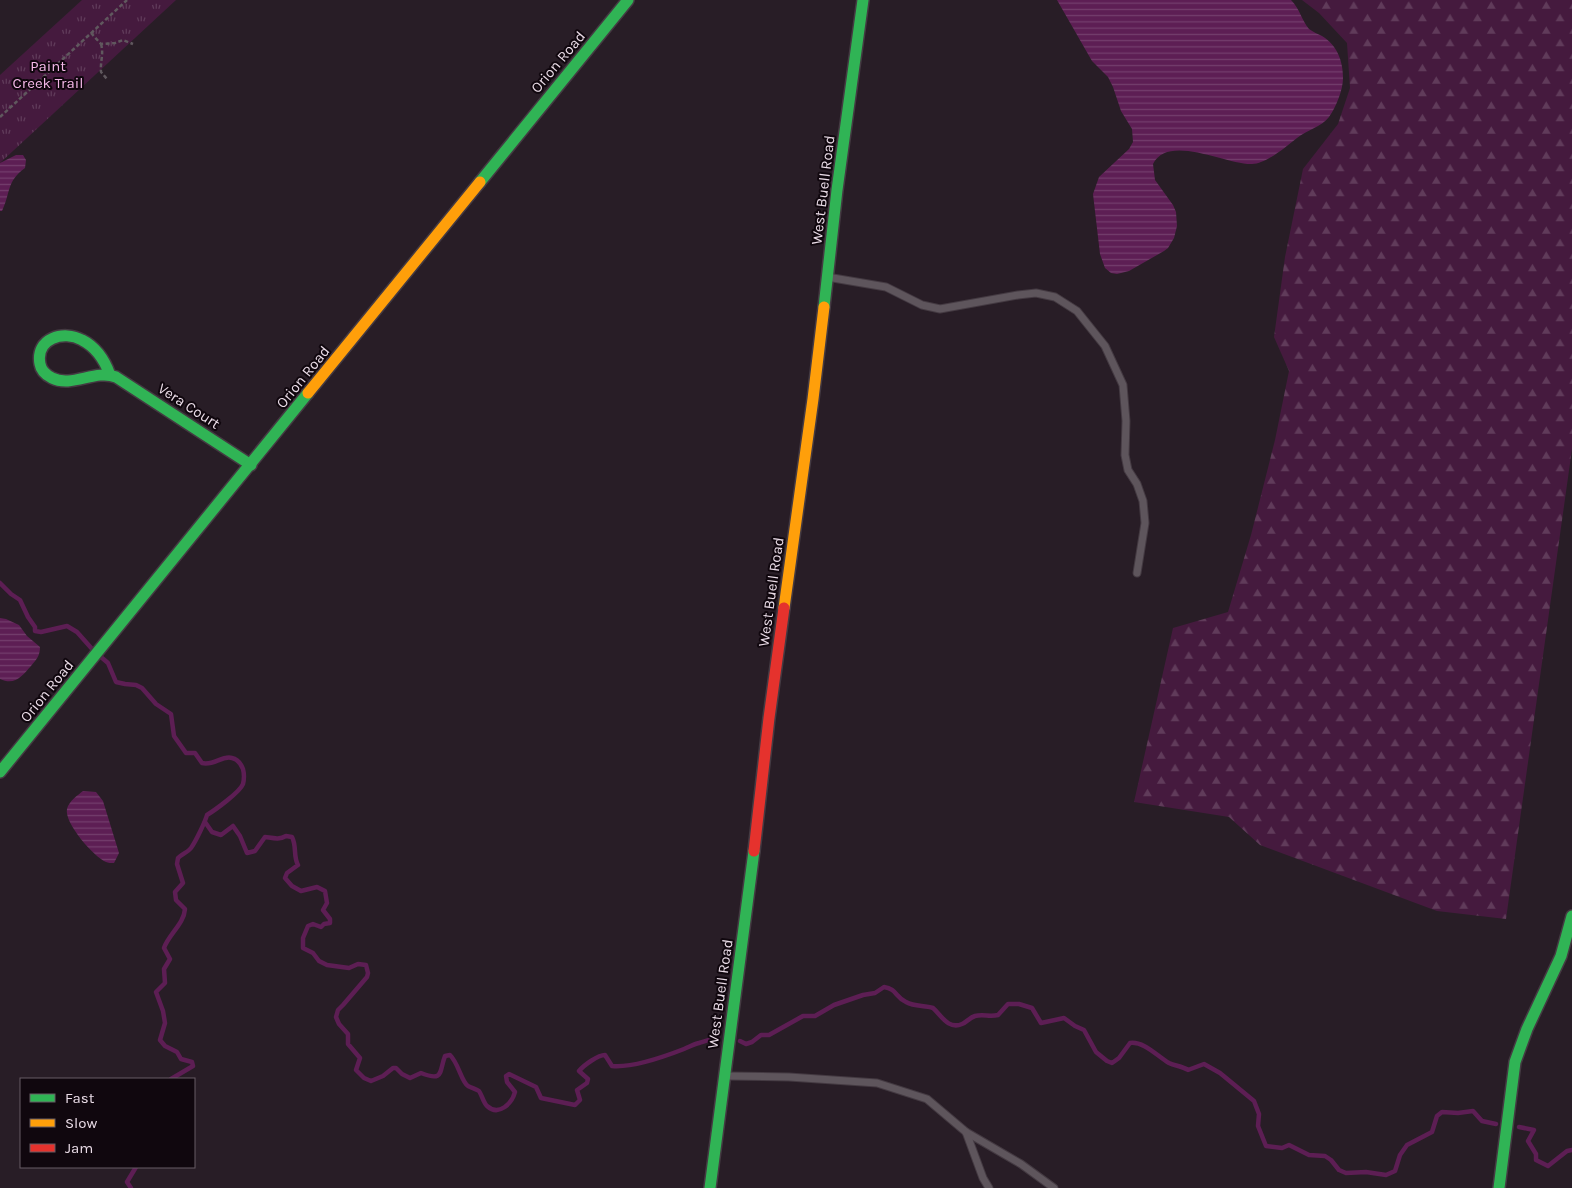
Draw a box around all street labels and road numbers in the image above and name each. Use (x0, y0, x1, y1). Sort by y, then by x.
street label: Orion Road (527, 28, 589, 96)
street label: West Buell Road (807, 134, 839, 246)
street label: Orion Road (272, 342, 334, 412)
street label: Vera Court (155, 379, 224, 433)
street label: West Buell Road (754, 536, 788, 648)
street label: Orion Road (16, 656, 78, 726)
street label: West Buell Road (703, 938, 737, 1050)

